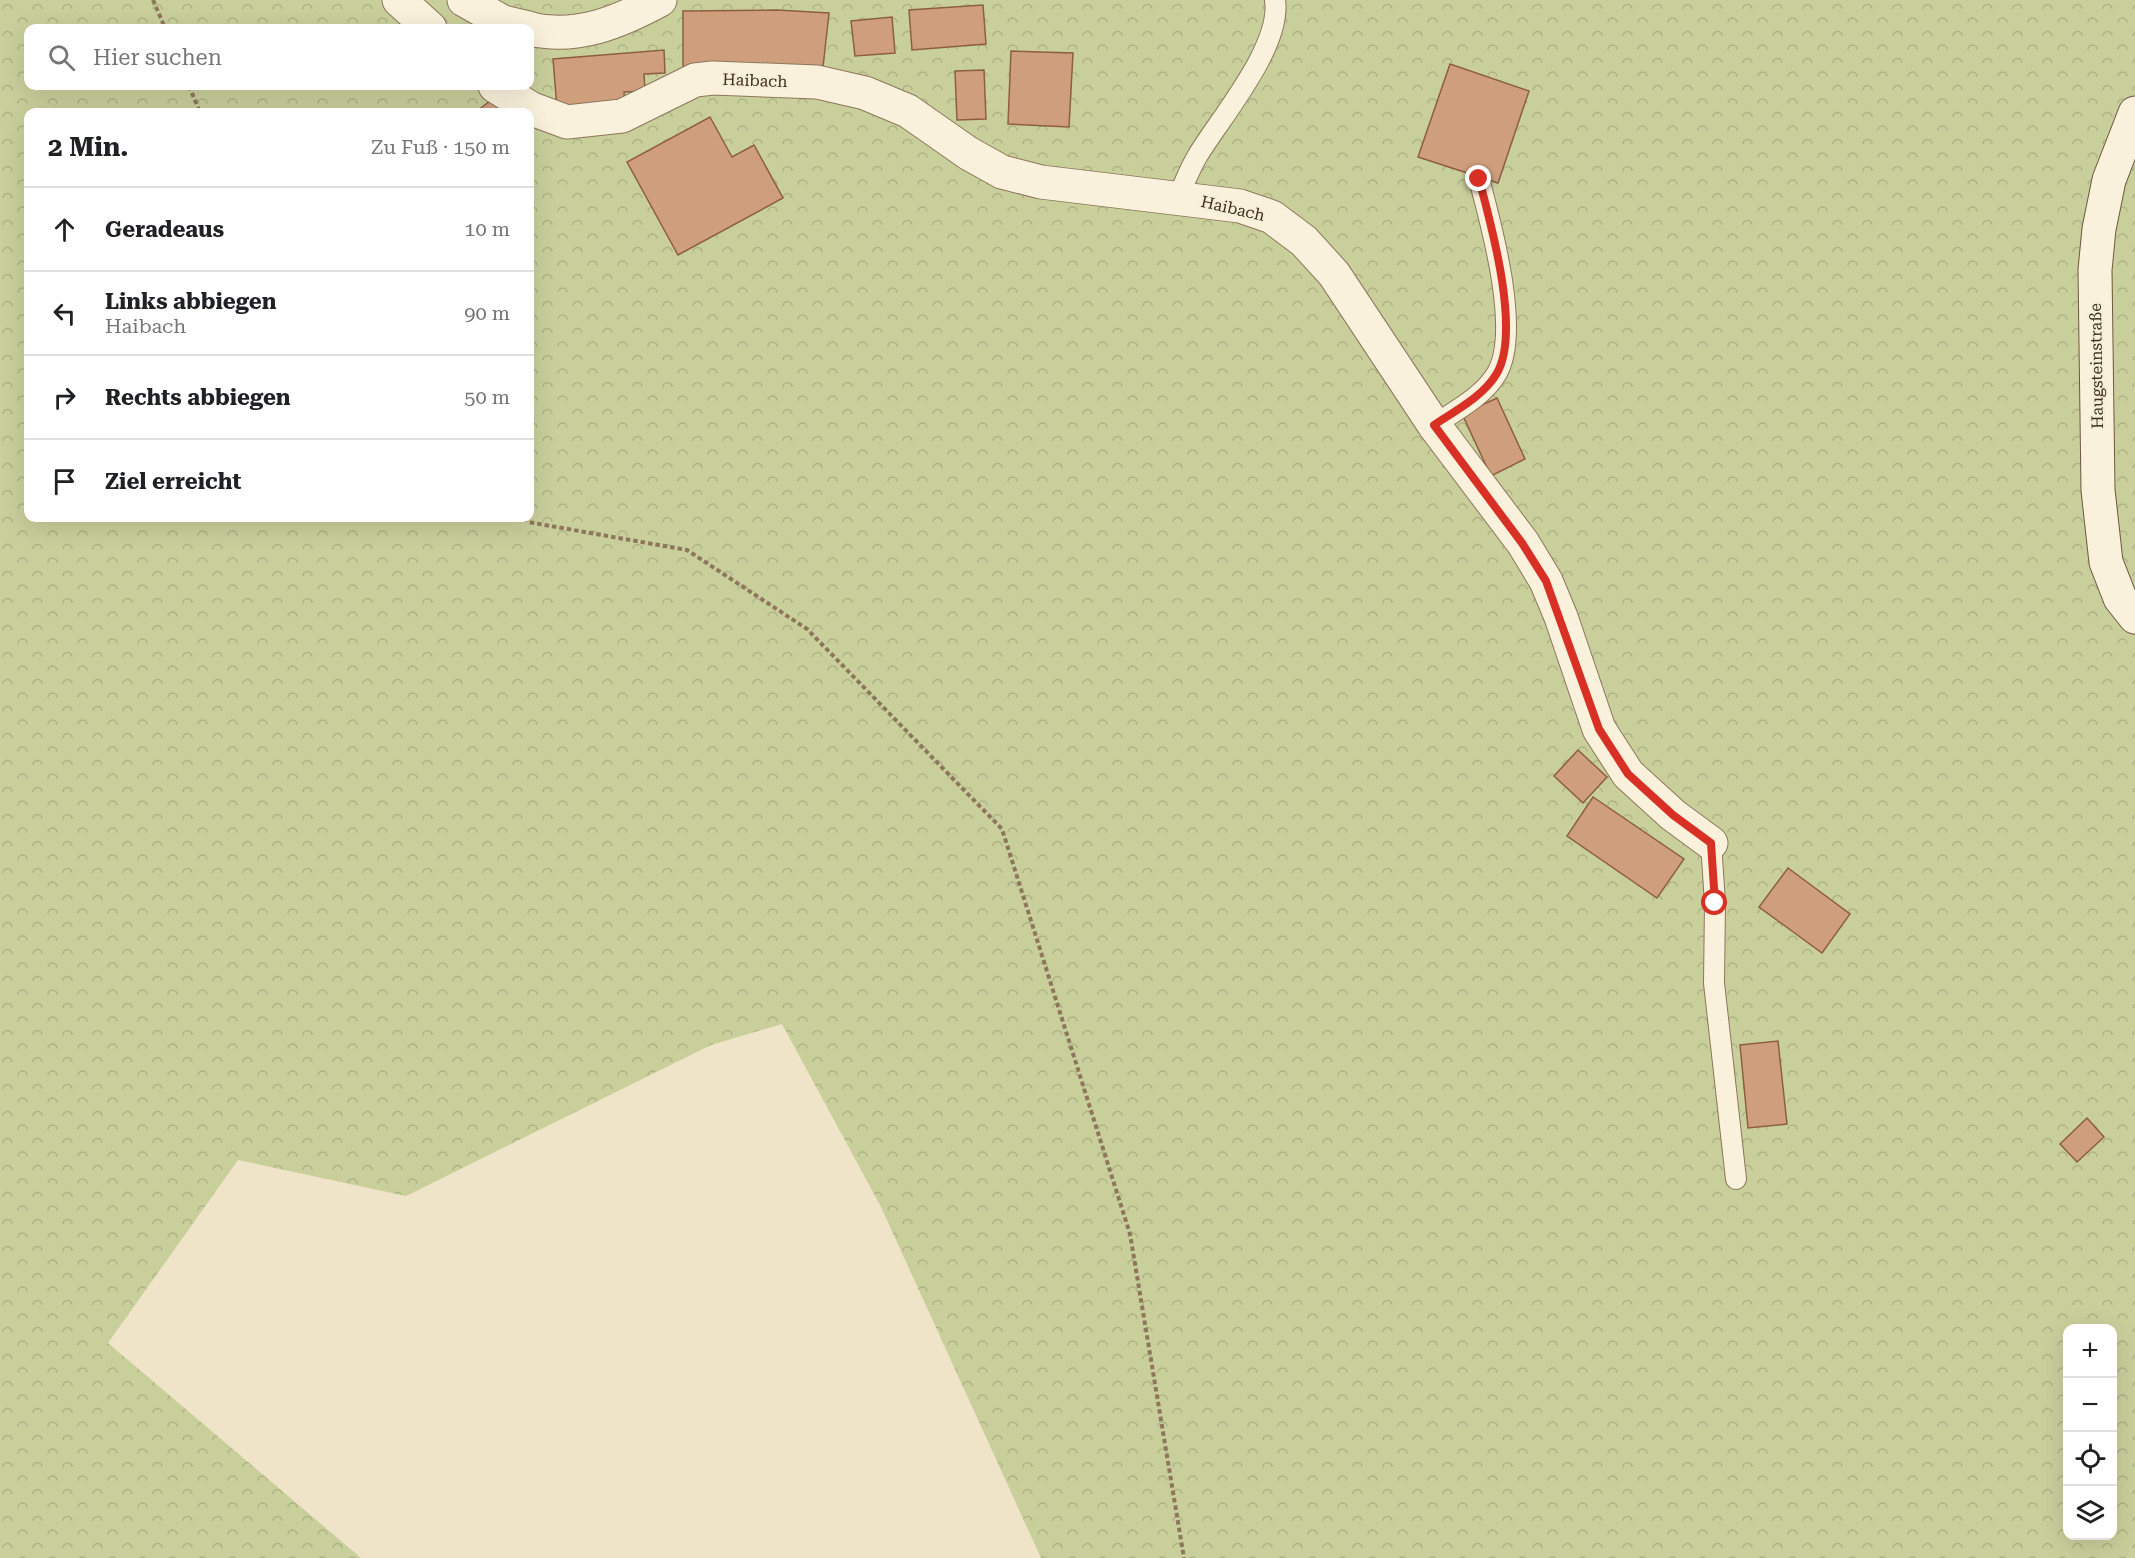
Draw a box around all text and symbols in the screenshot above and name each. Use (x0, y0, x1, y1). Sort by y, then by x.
search box (24, 24, 534, 90)
icon: search (45, 41, 78, 74)
text: Hier suchen (93, 45, 222, 70)
street label: Haibach (722, 70, 788, 91)
text: 2 Min. (48, 132, 129, 162)
text: Zu Fuß · 150 m (371, 135, 510, 159)
route end (1465, 165, 1491, 191)
street label: Haibach (1199, 192, 1267, 225)
icon: ahead (48, 213, 81, 246)
text: Geradeaus (105, 217, 224, 242)
text: 10 m (464, 217, 510, 241)
text: Links abbiegen (105, 289, 276, 314)
icon: left (48, 297, 81, 330)
text: 90 m (464, 301, 510, 325)
street label: Haugsteinstraße (2086, 303, 2107, 429)
text: Haibach (105, 314, 186, 338)
icon: right (48, 381, 81, 414)
text: Rechts abbiegen (105, 385, 291, 410)
text: 50 m (464, 385, 510, 409)
icon: arrive (48, 465, 81, 498)
text: Ziel erreicht (105, 469, 241, 494)
route start (1701, 889, 1727, 915)
map controls (2063, 1324, 2117, 1540)
button: + (2063, 1324, 2117, 1378)
button: − (2063, 1378, 2117, 1432)
button: locate (2063, 1432, 2117, 1486)
button: layers (2063, 1486, 2117, 1540)

